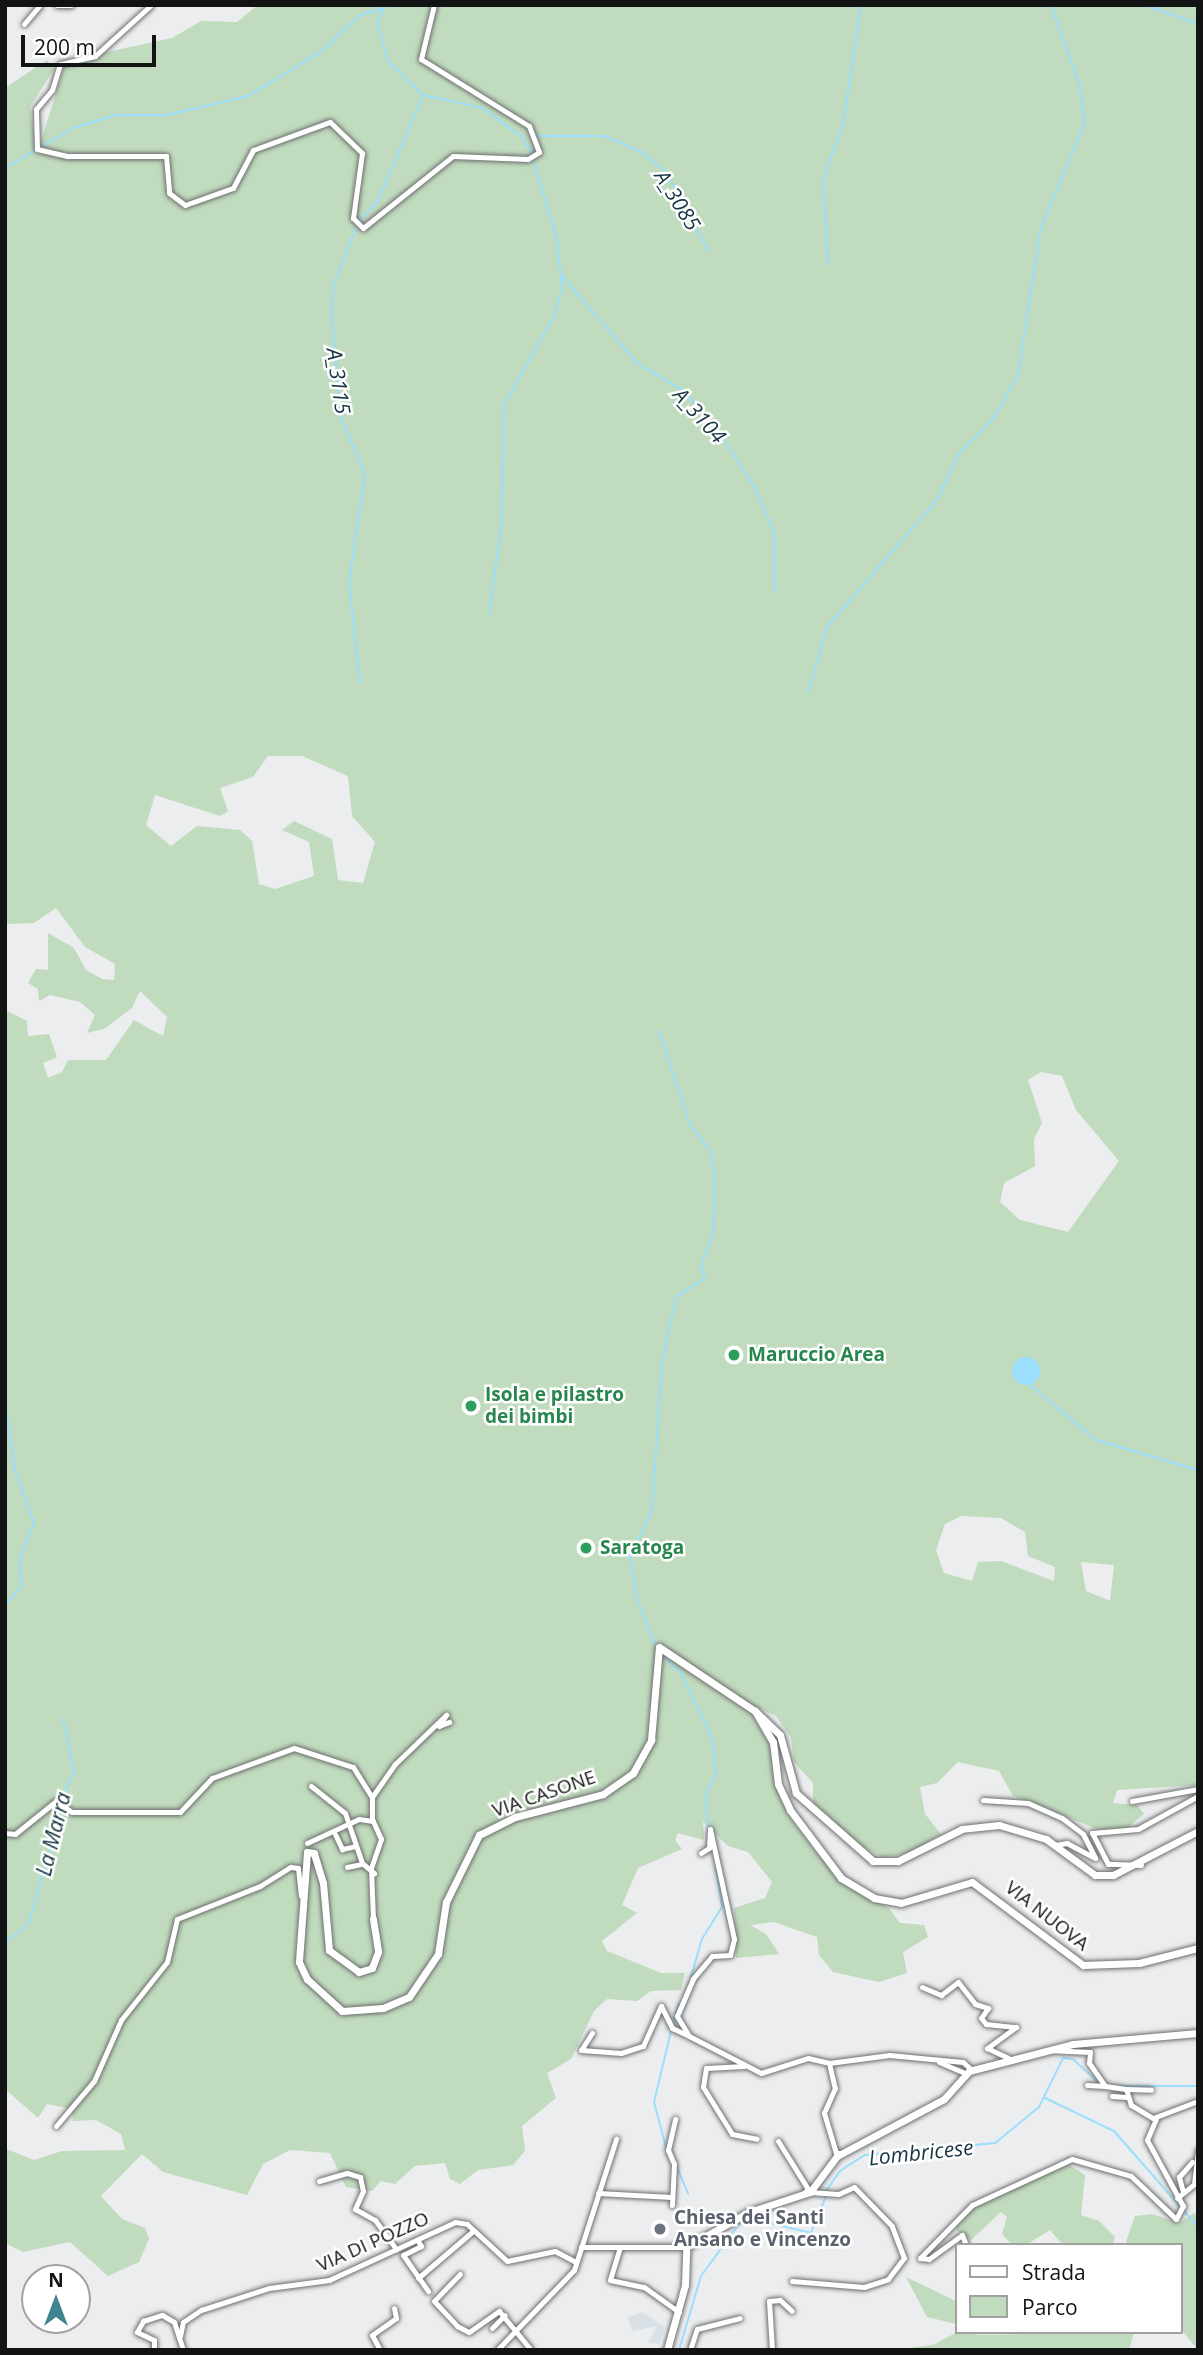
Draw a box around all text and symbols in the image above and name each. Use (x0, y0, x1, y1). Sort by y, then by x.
scale bar (24, 21, 159, 65)
text: 200 m (34, 33, 95, 61)
water label: A_3085 (650, 165, 706, 235)
water label: A_3115 (322, 346, 356, 416)
water label: A_3104 (668, 382, 732, 448)
place label: Maruccio Area (748, 1344, 885, 1366)
marker: Maruccio Area (726, 1347, 742, 1363)
place label: Isola e pilastro dei bimbi (485, 1384, 624, 1428)
marker: Isola e pilastro dei bimbi (463, 1398, 479, 1414)
place label: Saratoga (600, 1537, 684, 1559)
marker: Saratoga (578, 1540, 594, 1556)
street label: VIA CASONE (489, 1766, 599, 1822)
water label: La Marra (30, 1790, 76, 1878)
street label: VIA NUOVA (1001, 1876, 1093, 1956)
water label: Lombricese (867, 2134, 975, 2170)
street label: VIA DI POZZO (313, 2207, 433, 2277)
place label: Chiesa dei Santi Ansano e Vincenzo (674, 2207, 851, 2251)
marker: Chiesa dei Santi Ansano e Vincenzo (652, 2221, 668, 2237)
legend (954, 2243, 1182, 2334)
text: Strada (1022, 2258, 1086, 2286)
north arrow (21, 2264, 91, 2334)
text: N (48, 2267, 64, 2293)
text: Parco (1022, 2293, 1078, 2321)

